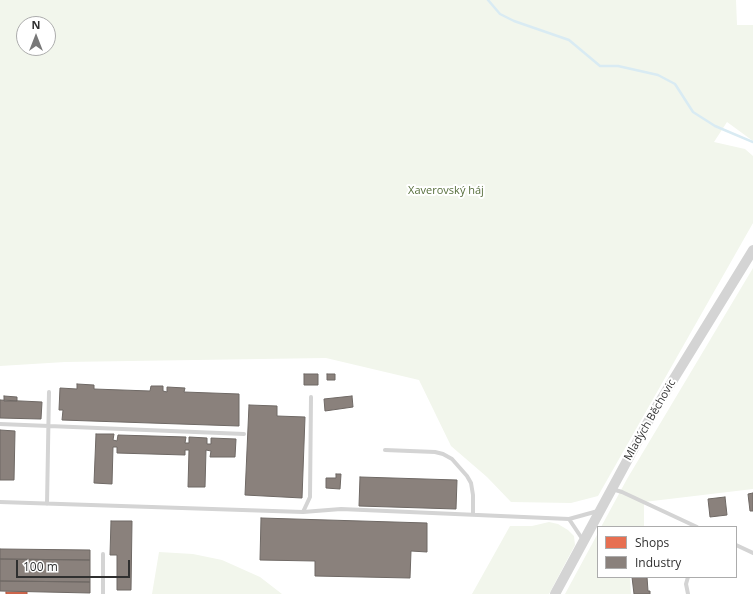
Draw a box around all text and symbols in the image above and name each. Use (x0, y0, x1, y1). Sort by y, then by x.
north arrow (16, 16, 56, 56)
text: N (32, 17, 40, 32)
park label: Xaverovský háj (408, 184, 484, 198)
street label: Mladých Běchovic (621, 377, 679, 463)
legend (597, 526, 737, 578)
text: Shops (635, 534, 669, 551)
scale bar (18, 552, 132, 578)
text: Industry (635, 554, 681, 571)
text: 100 m (23, 558, 58, 575)

